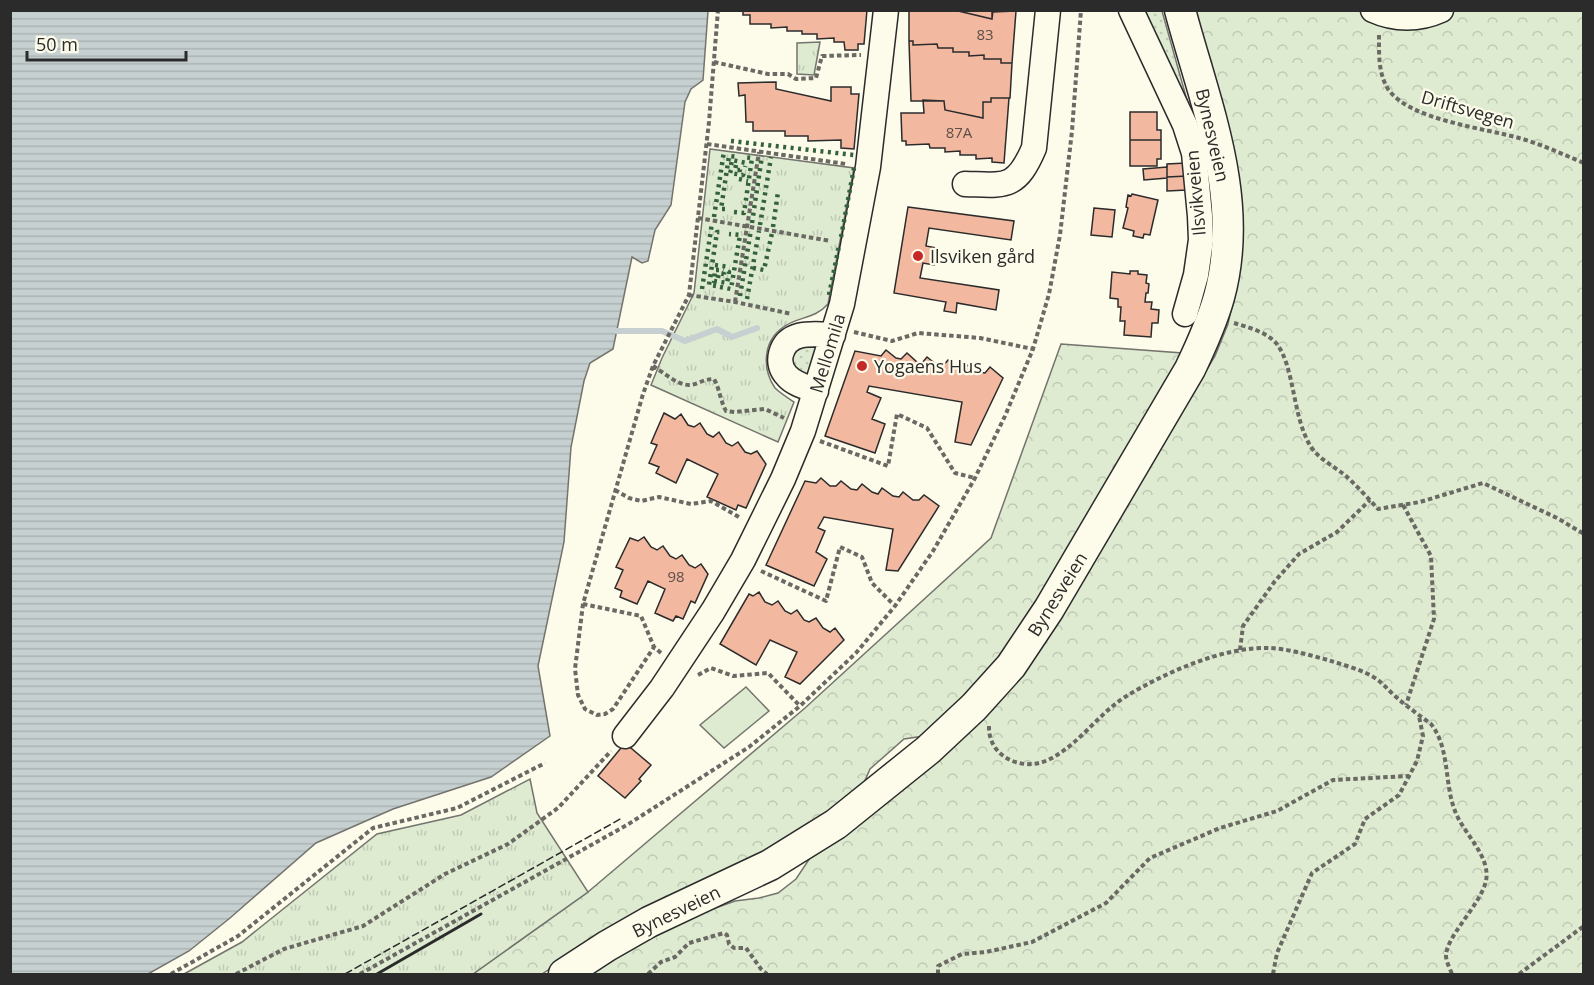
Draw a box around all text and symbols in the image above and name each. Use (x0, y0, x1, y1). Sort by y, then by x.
scale bar (27, 24, 186, 62)
house number: 83 (976, 24, 994, 44)
text: 50 m (36, 32, 78, 56)
street label: Driftsvegen (1419, 84, 1517, 134)
street label: Bynesveien (1191, 86, 1235, 184)
house number: 87A (946, 122, 973, 142)
street label: Ilsvikveien (1179, 149, 1211, 237)
place label: Ilsviken gård (930, 244, 1035, 268)
marker: Ilsviken gård (911, 249, 925, 263)
street label: Mellomila (804, 310, 850, 396)
place label: Yogaens Hus (874, 354, 982, 378)
marker: Yogaens Hus (855, 359, 869, 373)
street label: Bynesveien (1022, 547, 1092, 641)
house number: 98 (667, 566, 685, 586)
street label: Bynesveien (628, 879, 724, 943)

